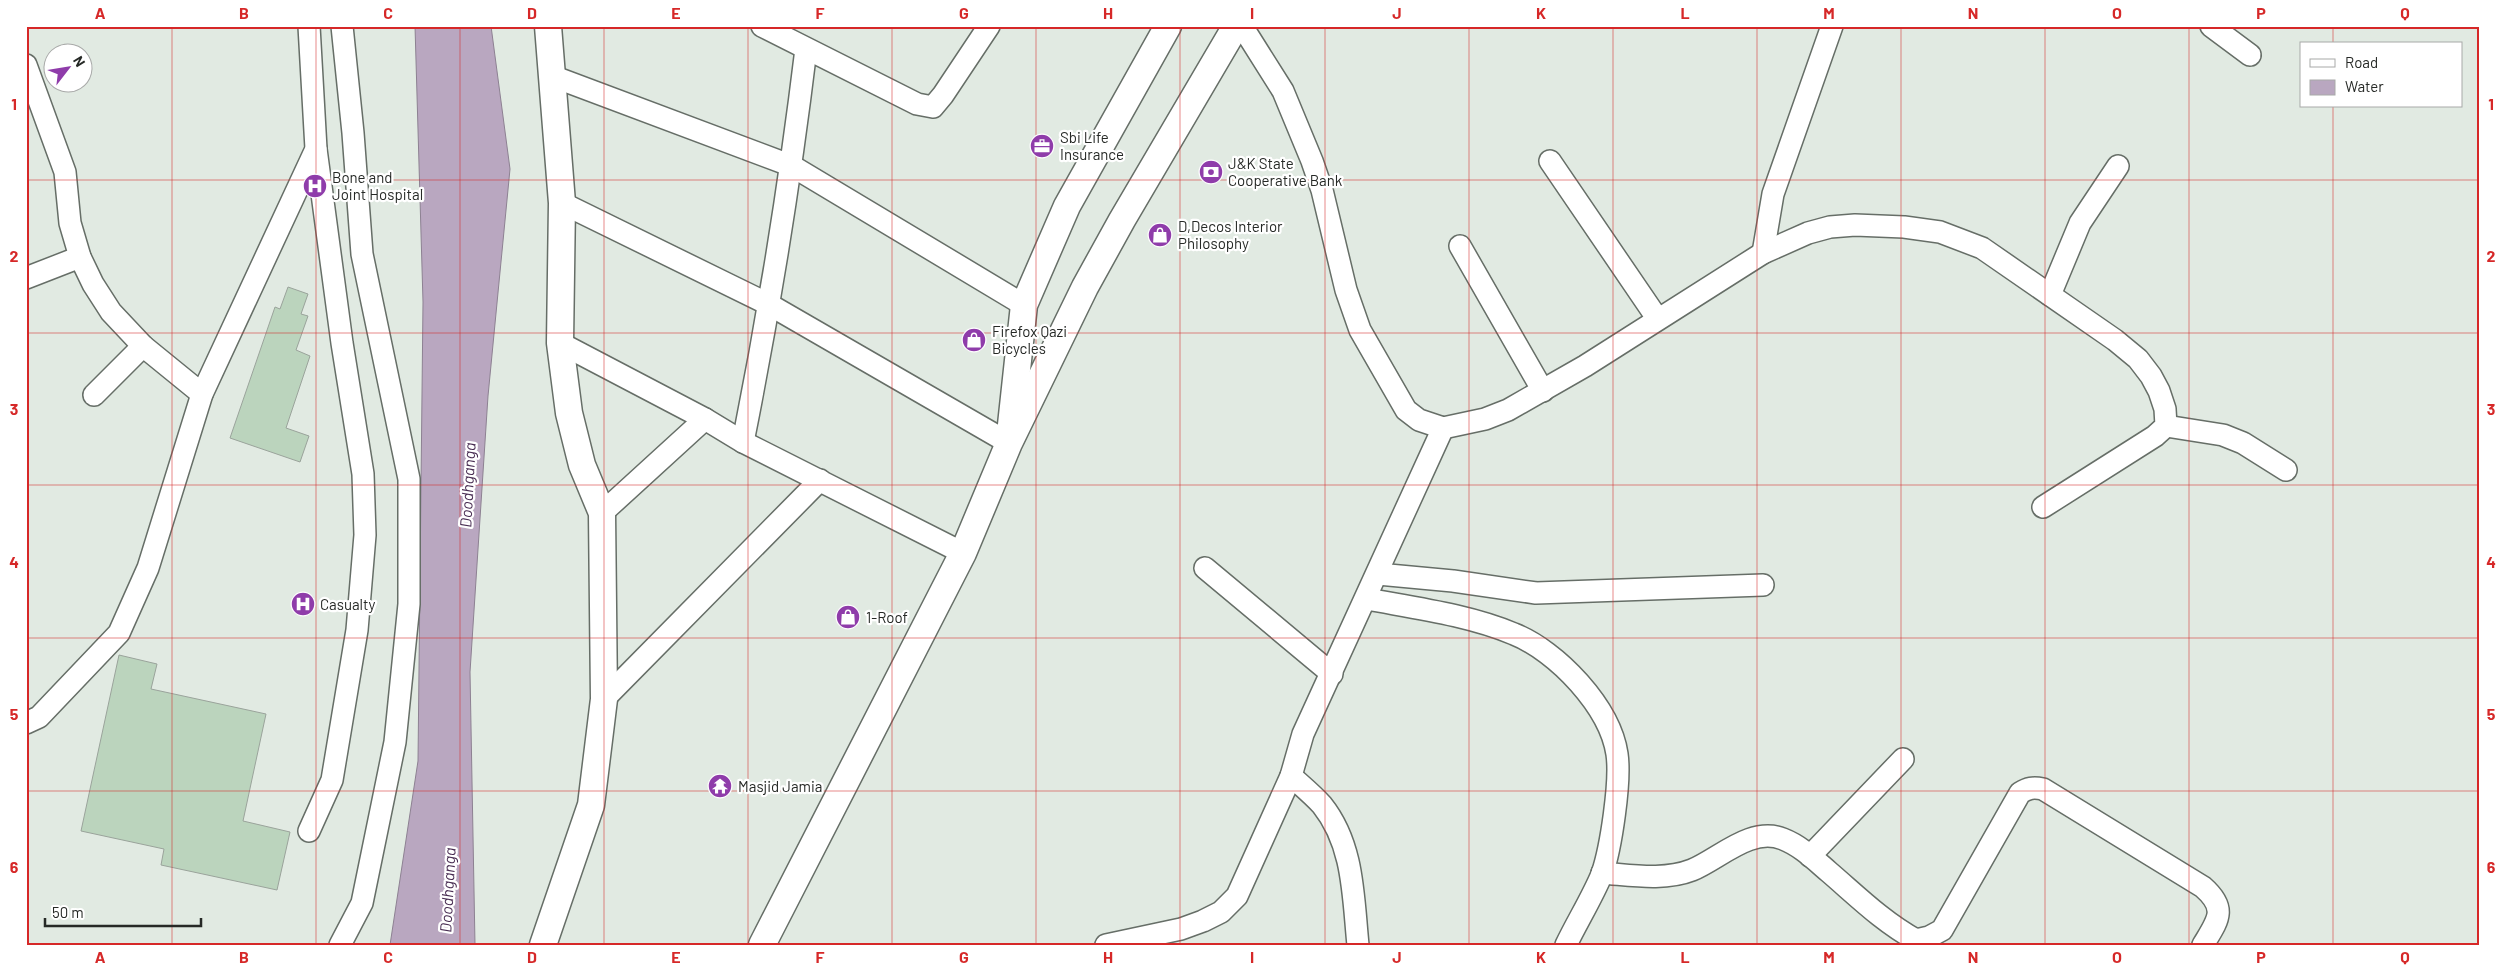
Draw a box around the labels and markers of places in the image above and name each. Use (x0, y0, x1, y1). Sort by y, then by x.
place label: Sbi Life Insurance (1060, 128, 1124, 163)
office icon: Sbi Life Insurance (1029, 133, 1055, 159)
place label: J&K State Cooperative Bank (1228, 154, 1343, 189)
bank icon: J&K State Cooperative Bank (1198, 159, 1224, 185)
place label: Bone and Joint Hospital (332, 168, 423, 203)
hospital icon: Bone and Joint Hospital (302, 173, 328, 199)
place label: D,Decos Interior Philosophy (1178, 217, 1283, 252)
shop icon: D,Decos Interior Philosophy (1147, 222, 1173, 248)
place label: Firefox Qazi Bicycles (992, 322, 1067, 357)
shop icon: Firefox Qazi Bicycles (961, 327, 987, 353)
hospital icon: Casualty (290, 591, 316, 617)
place label: Casualty (320, 595, 375, 613)
shop icon: 1-Roof (835, 604, 861, 630)
place label: 1-Roof (866, 608, 908, 626)
temple icon: Masjid Jamia (707, 773, 733, 799)
place label: Masjid Jamia (738, 777, 823, 795)

